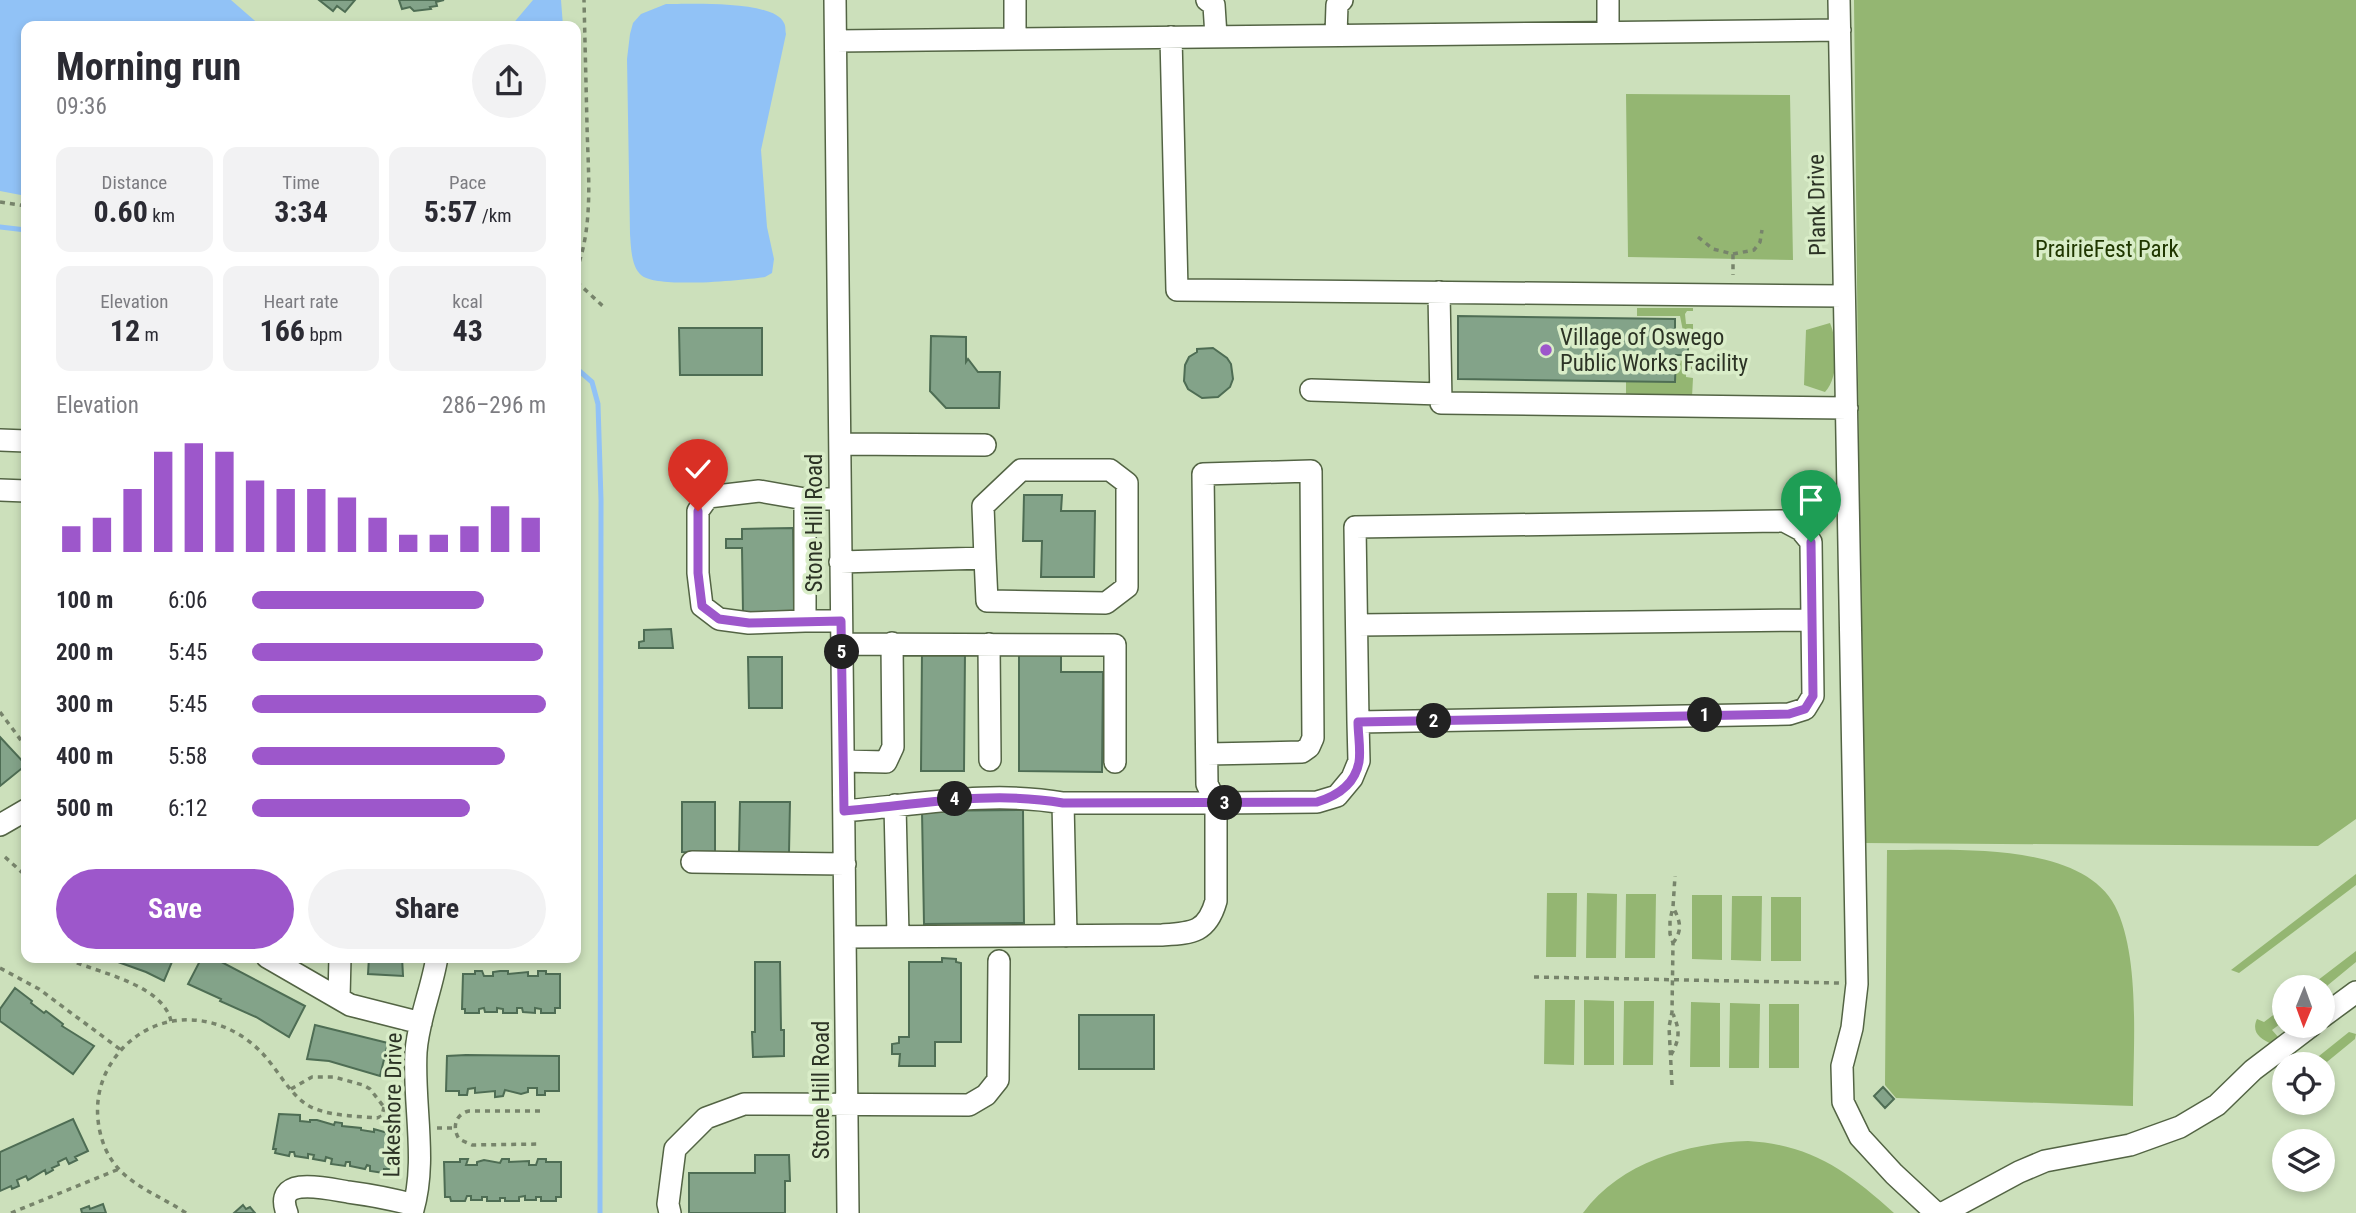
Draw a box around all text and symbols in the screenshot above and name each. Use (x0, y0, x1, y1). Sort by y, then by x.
button: share (472, 44, 546, 118)
text: Morning run (56, 45, 241, 89)
text: 09:36 (56, 93, 107, 120)
street label: Plank Drive (1803, 154, 1831, 256)
text: Distance (102, 171, 167, 194)
text: Time (282, 171, 320, 194)
text: Pace (449, 171, 486, 194)
text: 0.60 (94, 194, 148, 229)
text: 3:34 (274, 194, 328, 229)
text: 5:57 (424, 194, 477, 229)
text: km (148, 204, 175, 227)
text: /km (477, 204, 512, 227)
park label: PrairieFest Park (2035, 236, 2180, 263)
text: Elevation (100, 290, 169, 313)
text: Heart rate (263, 290, 339, 313)
text: kcal (452, 290, 483, 313)
text: 12 (110, 313, 140, 348)
text: 166 (260, 313, 305, 348)
text: 43 (453, 313, 483, 348)
text: m (140, 323, 159, 346)
text: bpm (305, 323, 342, 346)
place label: Village of Oswego Public Works Facility (1560, 324, 1748, 377)
marker: Village of Oswego Public Works Facility (1538, 342, 1554, 358)
text: Elevation (56, 392, 139, 419)
text: 286–296 m (442, 392, 546, 419)
pin (668, 439, 728, 511)
icon: check (679, 450, 717, 488)
street label: Stone Hill Road (801, 454, 828, 592)
pin (1781, 470, 1841, 542)
icon: arrive (1792, 481, 1830, 519)
text: 100 m (56, 587, 113, 614)
text: 6:06 (168, 587, 207, 614)
pin: 5 (824, 634, 860, 670)
text: 200 m (56, 639, 113, 666)
text: 5:45 (168, 639, 207, 666)
text: 5 (837, 640, 846, 663)
text: 300 m (56, 691, 113, 718)
text: 5:45 (168, 691, 207, 718)
pin: 1 (1688, 698, 1722, 732)
text: 1 (1700, 703, 1709, 726)
pin: 2 (1416, 704, 1452, 738)
text: 2 (1429, 709, 1438, 732)
text: 400 m (56, 743, 113, 770)
text: 5:58 (168, 743, 207, 770)
pin: 4 (937, 782, 972, 816)
pin: 3 (1208, 786, 1242, 820)
text: 4 (950, 787, 959, 810)
text: 3 (1220, 791, 1229, 814)
text: 500 m (56, 795, 113, 822)
text: 6:12 (168, 795, 207, 822)
button: Save (56, 869, 294, 949)
button: Share (308, 869, 546, 949)
north arrow (2272, 975, 2334, 1038)
map controls (2272, 975, 2335, 1192)
street label: Stone Hill Road (808, 1021, 835, 1159)
street label: Lakeshore Drive (378, 1032, 408, 1178)
button: locate (2272, 1052, 2335, 1115)
button: layers (2272, 1129, 2335, 1192)

